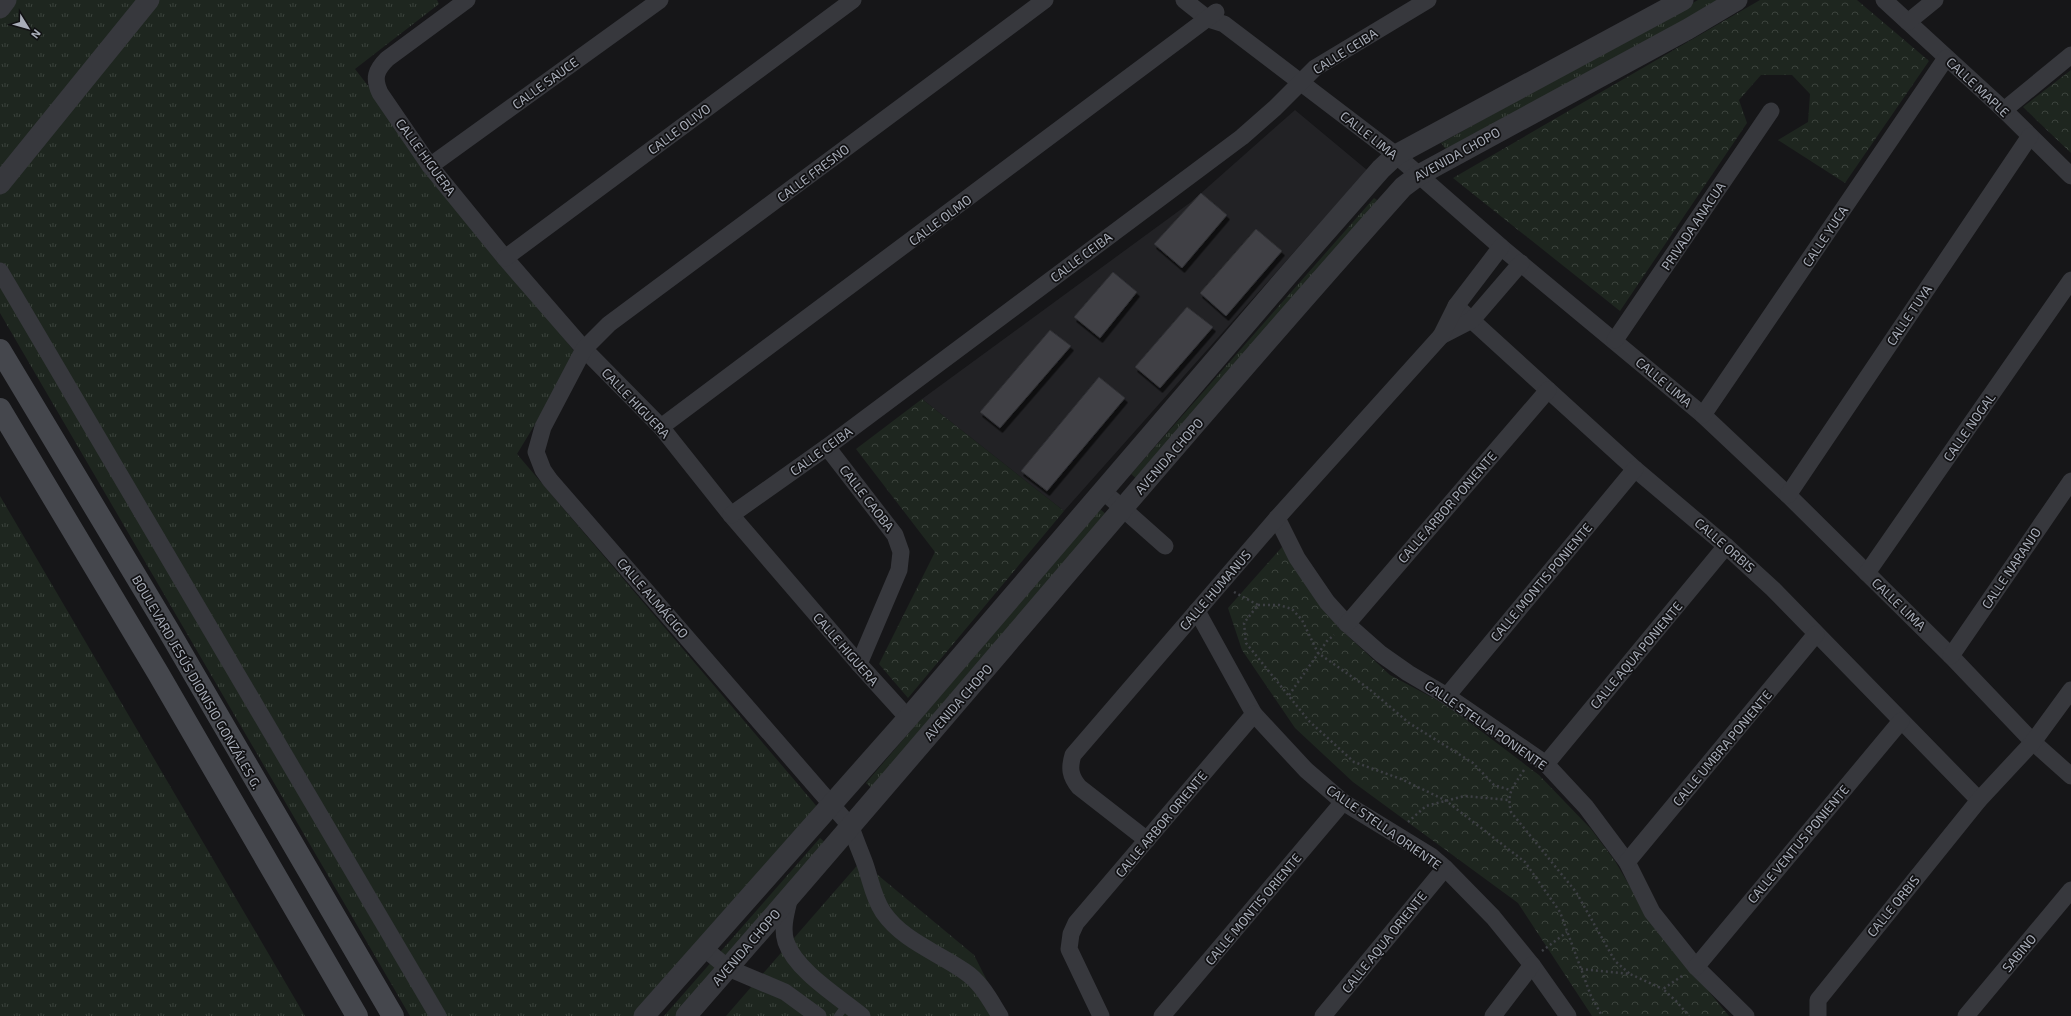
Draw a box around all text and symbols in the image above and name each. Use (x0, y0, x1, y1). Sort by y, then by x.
north arrow (8, 8, 48, 48)
street label: CALLE CEIBA (1310, 25, 1380, 77)
text: N (29, 27, 44, 41)
street label: CALLE SAUCE (509, 54, 581, 112)
street label: CALLE MAPLE (1943, 54, 2013, 120)
street label: CALLE OLIVO (644, 100, 714, 158)
street label: CALLE LIMA (1337, 108, 1401, 162)
street label: CALLE HIGUERA (393, 115, 459, 199)
street label: AVENIDA CHOPO (1411, 124, 1503, 184)
street label: CALLE FRESNO (774, 141, 852, 205)
street label: PRIVADA ANACUA (1658, 179, 1728, 273)
street label: CALLE OLMO (905, 191, 975, 249)
street label: CALLE YUCA (1799, 202, 1851, 270)
street label: CALLE CEIBA (1047, 229, 1115, 285)
street label: CALLE TUYA (1883, 282, 1935, 348)
street label: CALLE LIMA (1633, 354, 1695, 410)
street label: CALLE HIGUERA (599, 365, 673, 441)
street label: CALLE NOGAL (1940, 389, 1999, 464)
street label: AVENIDA CHOPO (1132, 415, 1206, 497)
street label: CALLE CEIBA (787, 423, 855, 479)
street label: CALLE ARBOR PONIENTE (1394, 448, 1500, 566)
street label: CALLE CAOBA (836, 462, 898, 534)
street label: CALLE ORBIS (1692, 515, 1758, 575)
street label: CALLE MONTIS PONIENTE (1487, 520, 1595, 644)
street label: CALLE NARANJO (1978, 524, 2044, 612)
street label: CALLE HUMANUS (1176, 547, 1254, 633)
street label: CALLE ALMÁCIGO (614, 554, 693, 641)
street label: BOULEVARD JESÚS DIONISIO GONZÁLES G. (129, 572, 266, 792)
street label: CALLE LIMA (1869, 574, 1929, 634)
street label: CALLE AQUA PONIENTE (1586, 598, 1686, 712)
street label: CALLE HIGUERA (810, 609, 882, 689)
street label: AVENIDA CHOPO (921, 661, 995, 743)
street label: CALLE STELLA PONIENTE (1422, 677, 1550, 773)
street label: CALLE UMBRA PONIENTE (1669, 687, 1775, 809)
street label: CALLE ARBOR ORIENTE (1112, 768, 1210, 880)
street label: CALLE STELLA ORIENTE (1323, 781, 1445, 873)
street label: CALLE VENTUS PONIENTE (1744, 782, 1852, 906)
street label: CALLE MONTIS ORIENTE (1202, 850, 1304, 968)
street label: CALLE ORBIS (1863, 872, 1923, 940)
street label: CALLE AQUA ORIENTE (1338, 888, 1430, 996)
street label: AVENIDA CHOPO (709, 906, 783, 988)
street label: SABINO (1999, 931, 2039, 975)

